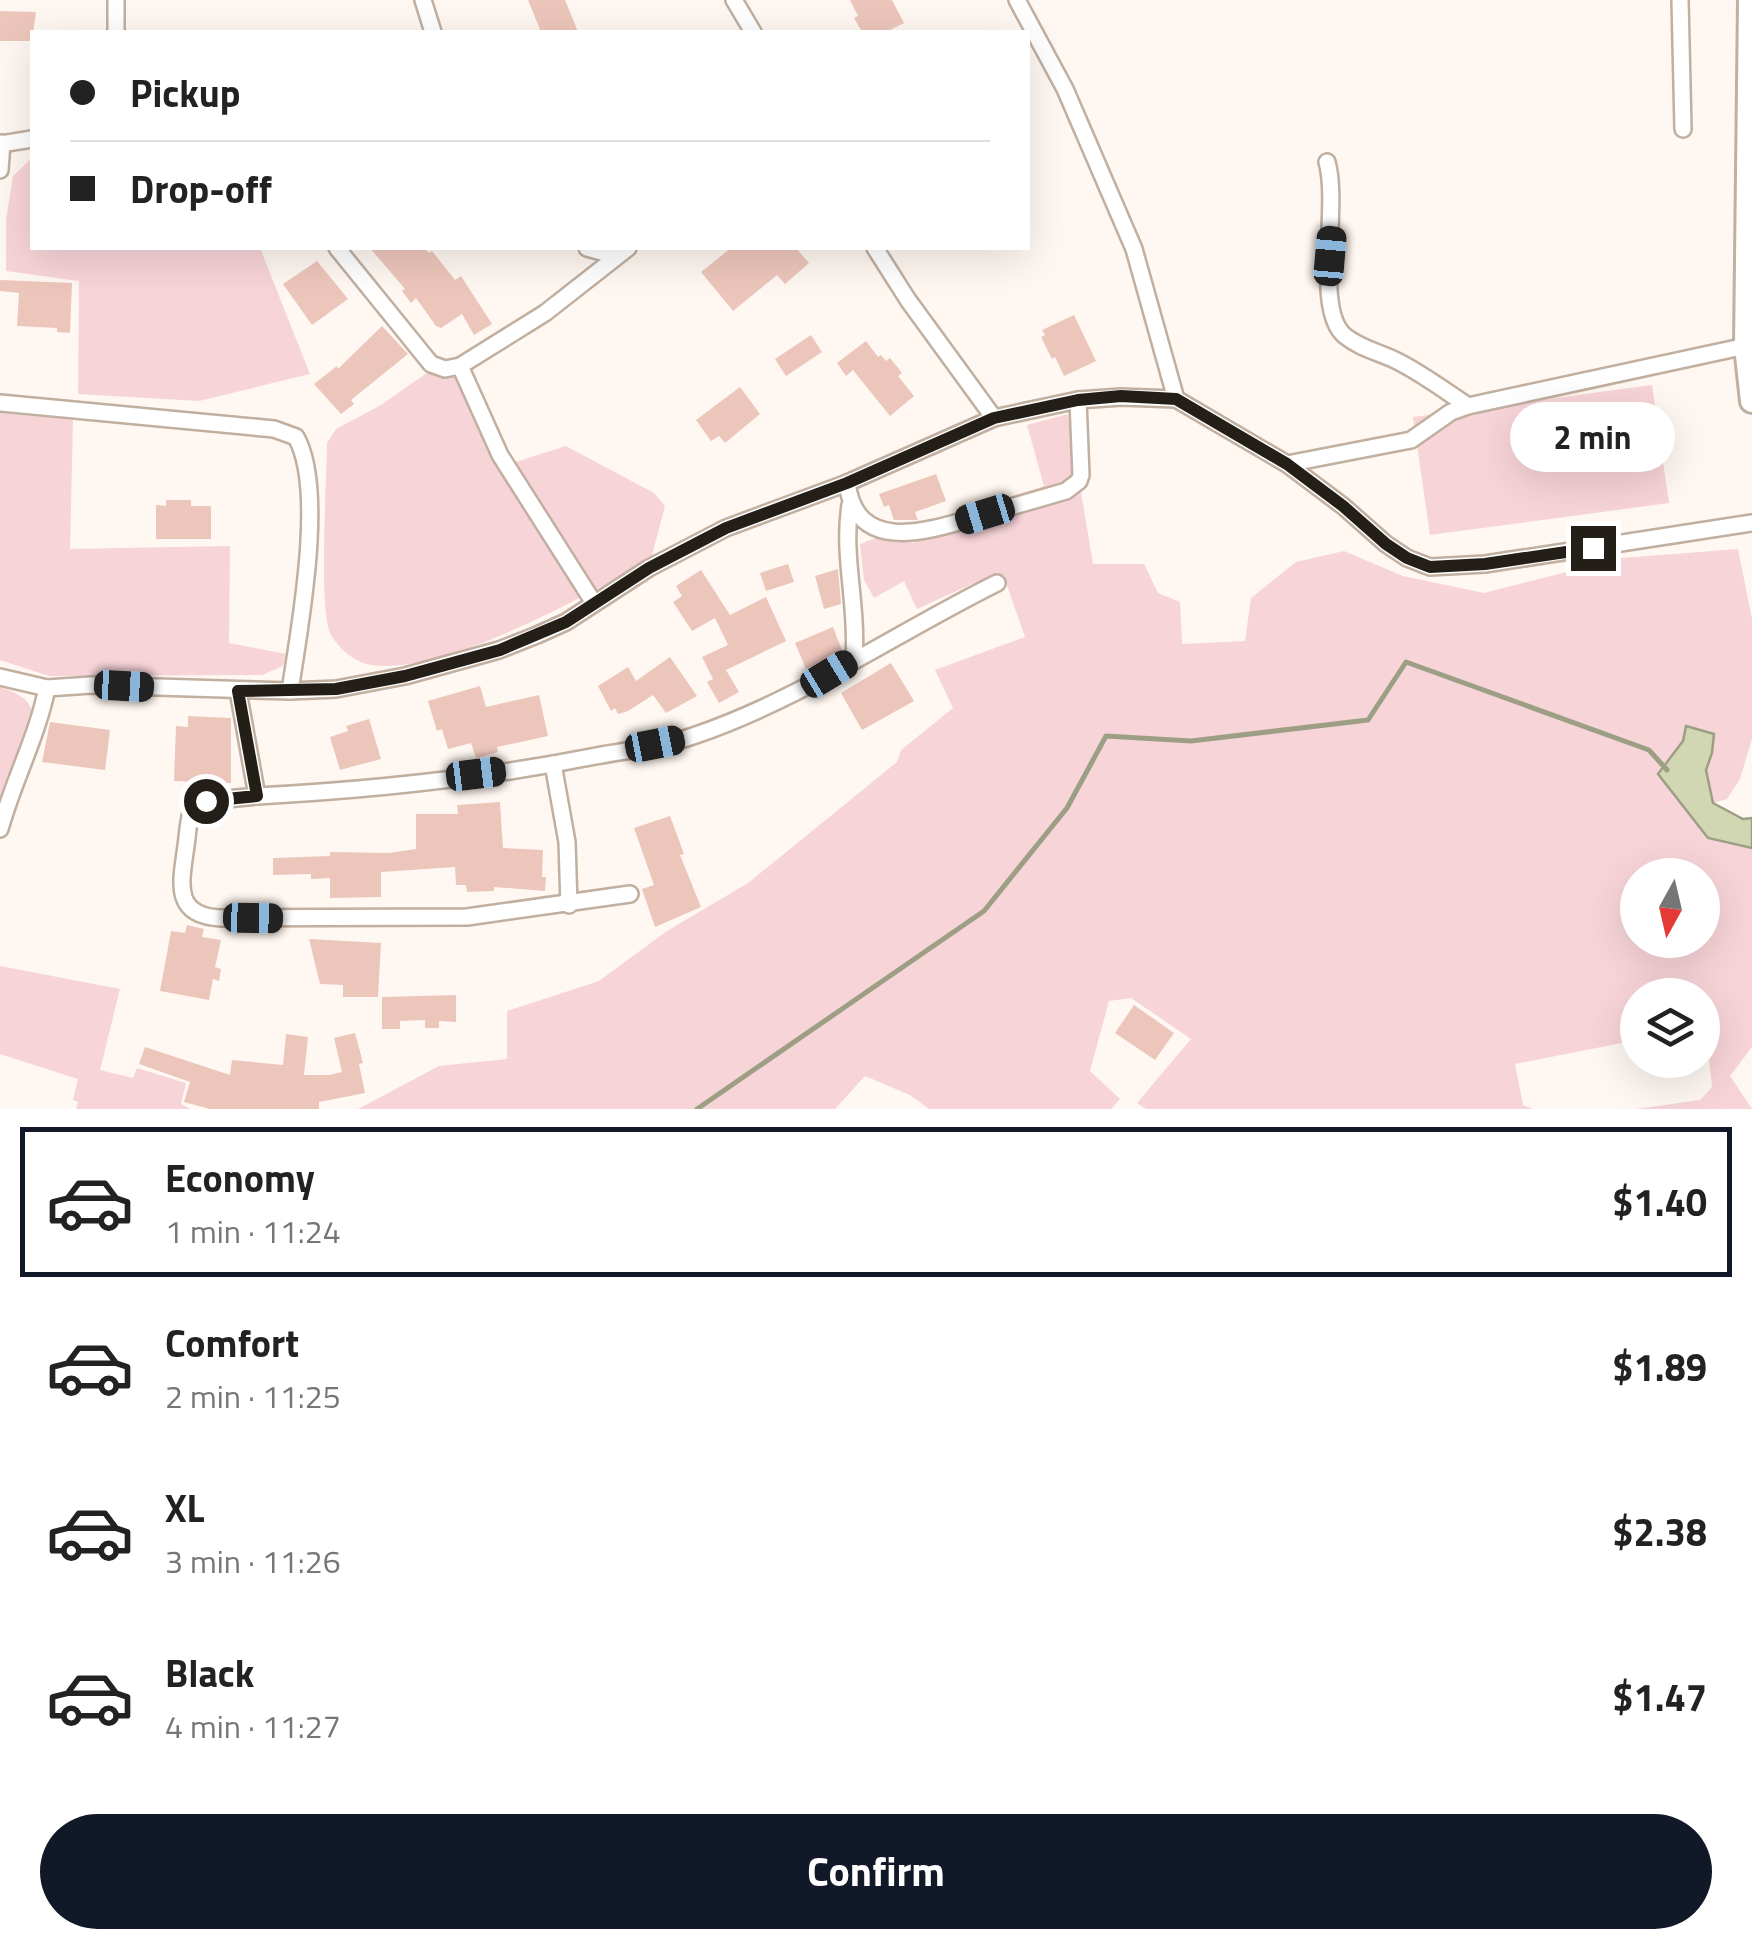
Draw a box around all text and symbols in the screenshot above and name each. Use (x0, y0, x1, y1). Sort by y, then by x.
text: Pickup (130, 64, 240, 122)
text: Drop-off (130, 160, 272, 218)
car (1312, 225, 1348, 287)
callout: 2 min (1510, 403, 1676, 473)
text: 2 min (1554, 413, 1631, 461)
car (952, 491, 1018, 537)
route end (1571, 526, 1616, 571)
car (796, 646, 862, 702)
car (93, 669, 155, 703)
car (623, 724, 687, 764)
car (444, 755, 508, 793)
route start (184, 779, 229, 824)
north arrow (1620, 858, 1720, 958)
map controls (1620, 858, 1720, 1078)
car (223, 902, 283, 934)
button: layers (1620, 978, 1720, 1078)
text: Economy (165, 1149, 315, 1207)
icon: car (45, 1157, 135, 1247)
text: $1.40 (1612, 1173, 1707, 1231)
text: 1 min · 11:24 (165, 1207, 341, 1255)
text: Comfort (165, 1314, 299, 1372)
icon: car (45, 1322, 135, 1412)
text: $1.89 (1612, 1338, 1707, 1396)
text: 2 min · 11:25 (165, 1372, 341, 1420)
text: XL (165, 1479, 205, 1537)
icon: car (45, 1487, 135, 1577)
text: $2.38 (1612, 1503, 1707, 1561)
text: 3 min · 11:26 (165, 1537, 341, 1585)
text: Black (165, 1644, 254, 1702)
icon: car (45, 1652, 135, 1742)
text: $1.47 (1612, 1668, 1707, 1726)
text: 4 min · 11:27 (165, 1702, 341, 1750)
button: Confirm (40, 1814, 1712, 1929)

